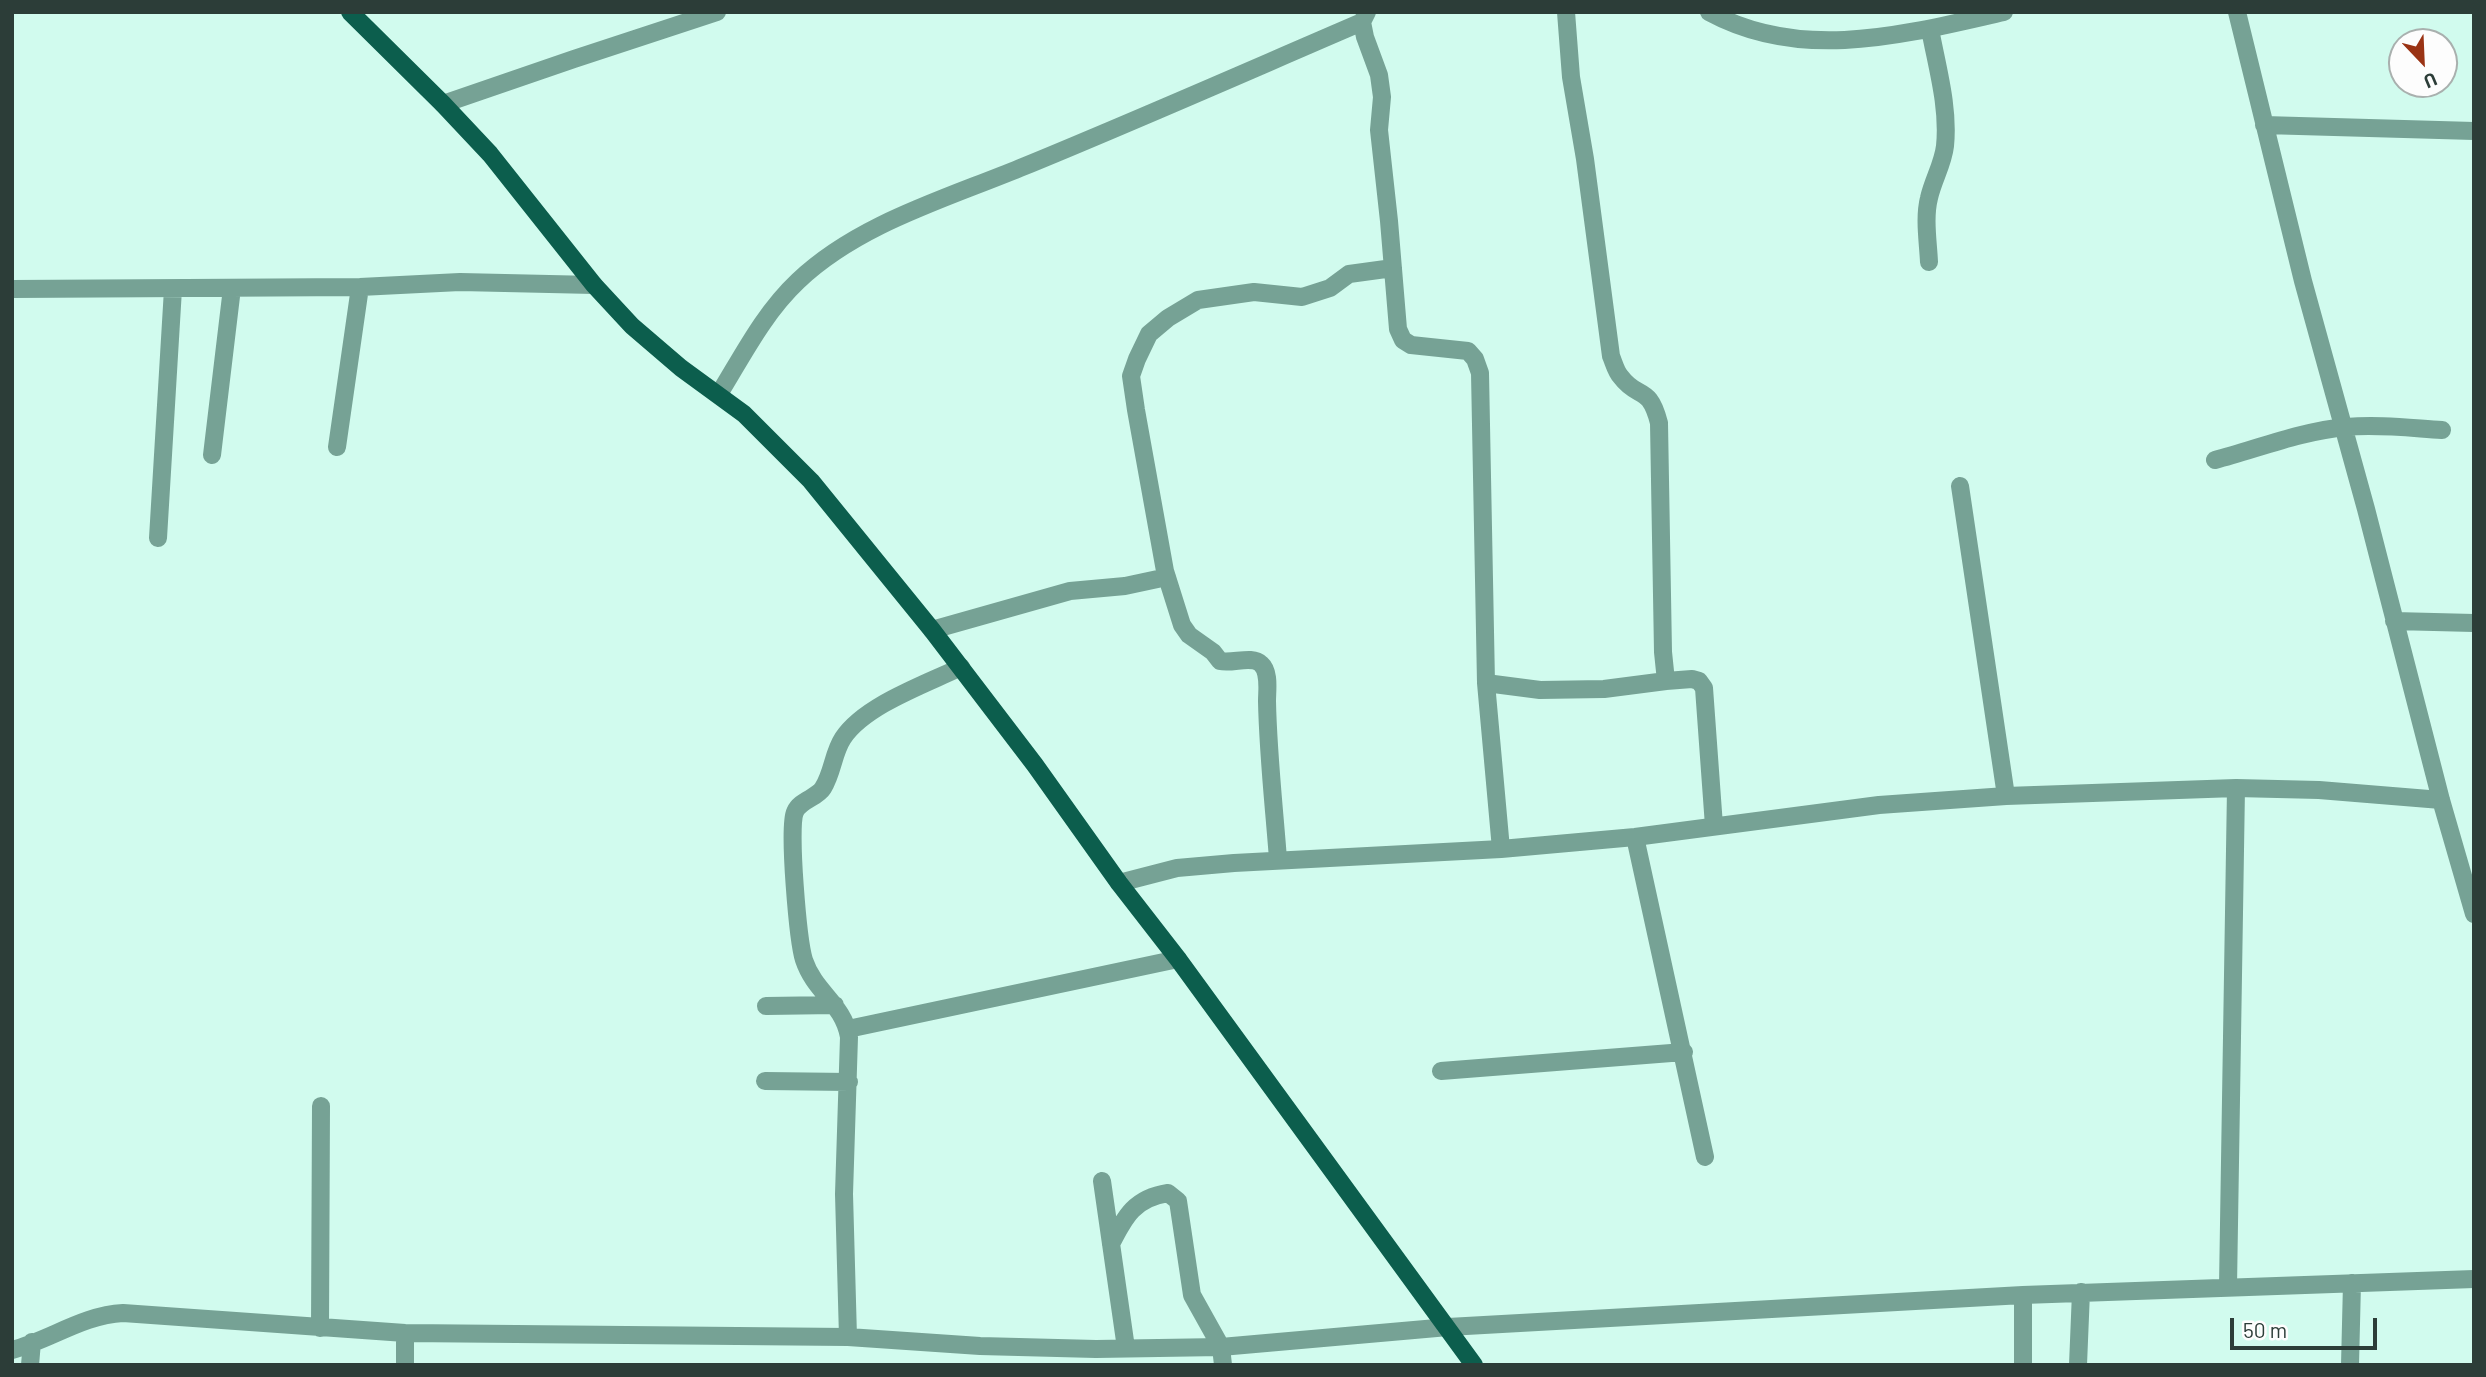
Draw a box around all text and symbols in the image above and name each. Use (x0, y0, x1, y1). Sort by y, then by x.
north arrow (2388, 28, 2458, 98)
text: U (2421, 68, 2441, 94)
scale bar (2234, 1304, 2381, 1348)
text: 50 m (2243, 1317, 2287, 1342)

